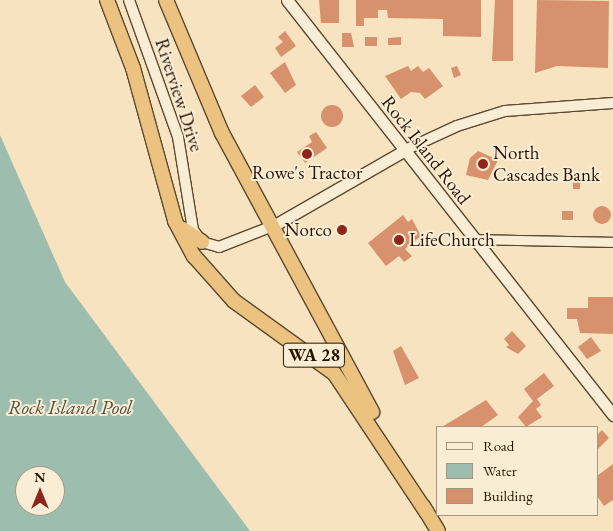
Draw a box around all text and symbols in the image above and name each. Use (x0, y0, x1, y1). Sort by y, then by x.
street label: Riverview Drive (150, 36, 208, 154)
street label: Rock Island Road (377, 91, 475, 209)
place label: North Cascades Bank (493, 142, 600, 186)
marker: Rowe's Tractor (301, 148, 313, 160)
marker: North Cascades Bank (477, 158, 489, 170)
place label: Rowe's Tractor (252, 162, 362, 184)
place label: Norco (284, 219, 332, 241)
marker: Norco (336, 224, 348, 236)
place label: LifeChurch (409, 229, 495, 251)
marker: LifeChurch (393, 234, 405, 246)
road number: WA 28 (283, 340, 345, 370)
water label: Rock Island Pool (8, 395, 132, 419)
legend (436, 426, 598, 516)
text: Road (483, 436, 514, 455)
text: Water (483, 461, 517, 480)
north arrow (15, 466, 65, 516)
text: N (34, 468, 46, 486)
text: Building (483, 486, 533, 505)

